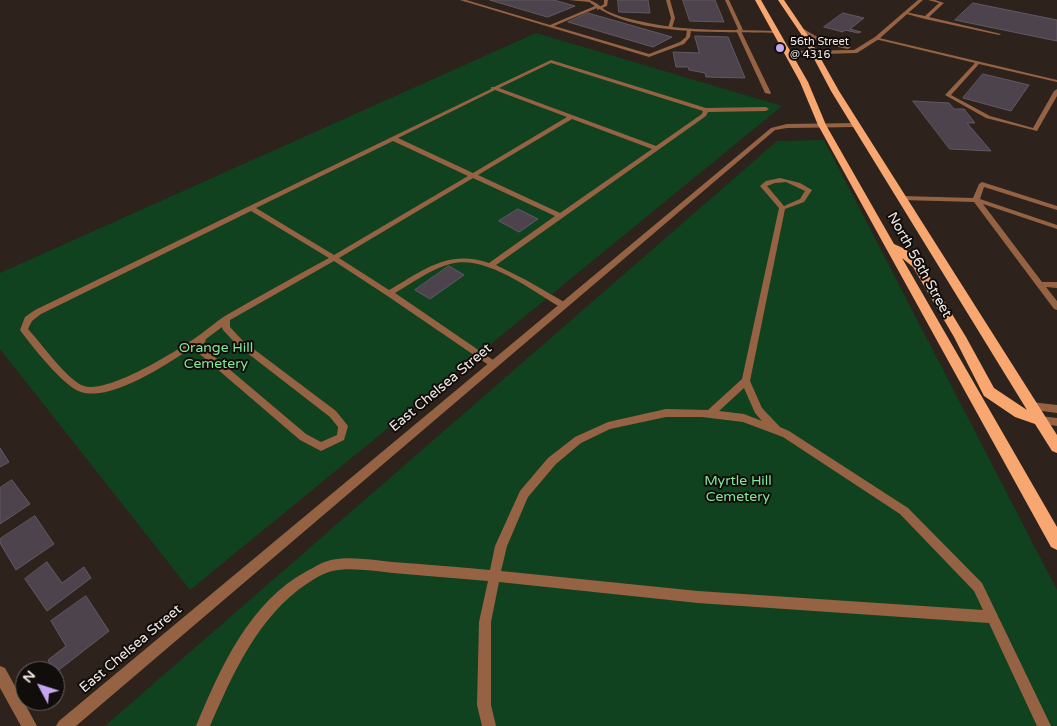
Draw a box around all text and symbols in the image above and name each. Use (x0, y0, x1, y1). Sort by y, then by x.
place label: 56th Street @ 4316 (790, 35, 849, 61)
marker: 56th Street @ 4316 (774, 42, 786, 54)
street label: North 56th Street (883, 210, 955, 320)
park label: Orange Hill Cemetery (179, 340, 253, 372)
street label: East Chelsea Street (387, 340, 495, 436)
park label: Myrtle Hill Cemetery (704, 473, 772, 506)
street label: East Chelsea Street (77, 601, 185, 697)
north arrow (15, 661, 65, 711)
text: N (19, 667, 39, 686)

